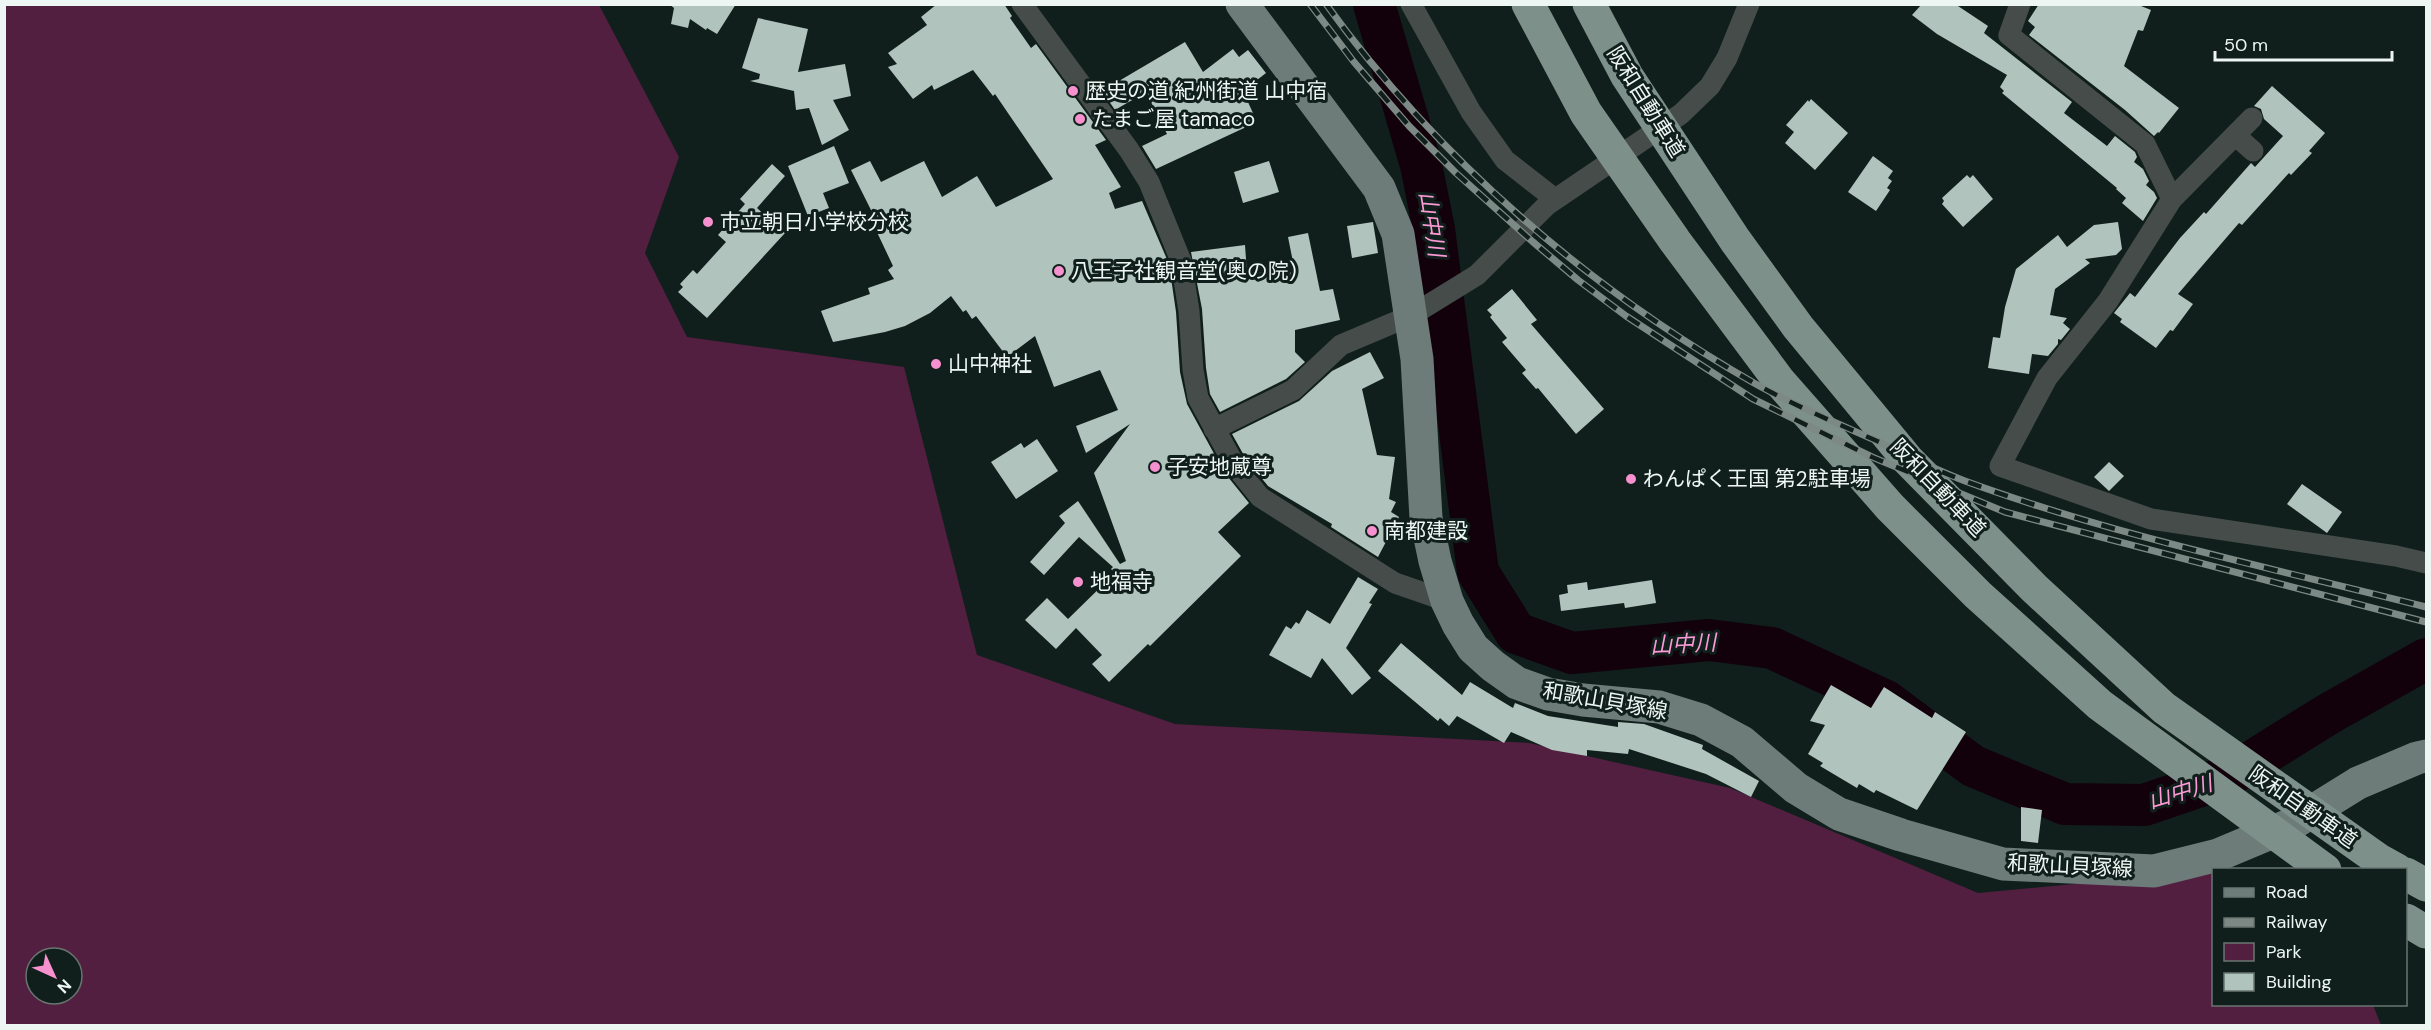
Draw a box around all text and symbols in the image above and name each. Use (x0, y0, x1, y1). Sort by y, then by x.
scale bar (2215, 24, 2392, 62)
text: 50 m (2224, 33, 2268, 57)
street label: 阪和自動車道 (1601, 41, 1691, 163)
place label: 歴史の道 紀州街道 山中宿 (1085, 77, 1327, 105)
marker: 歴史の道 紀州街道 山中宿 (1066, 84, 1080, 98)
place label: たまご屋 tamaco (1092, 105, 1255, 133)
marker: たまご屋 tamaco (1073, 112, 1087, 126)
water label: 山中川 (1413, 189, 1452, 261)
place label: 市立朝日小学校分校 (720, 208, 909, 236)
marker: 市立朝日小学校分校 (701, 215, 715, 229)
place label: 八王子社観音堂(奥の院) (1071, 257, 1297, 285)
marker: 八王子社観音堂(奥の院) (1052, 264, 1066, 278)
place label: 山中神社 (948, 350, 1032, 378)
marker: 山中神社 (929, 357, 943, 371)
street label: 阪和自動車道 (1884, 433, 1992, 543)
place label: 子安地蔵尊 (1167, 453, 1272, 481)
marker: 子安地蔵尊 (1148, 460, 1162, 474)
place label: わんぱく王国 第2駐車場 (1643, 465, 1871, 493)
marker: わんぱく王国 第2駐車場 (1624, 472, 1638, 486)
place label: 南都建設 (1384, 517, 1468, 545)
marker: 南都建設 (1365, 524, 1379, 538)
place label: 地福寺 (1090, 568, 1153, 596)
marker: 地福寺 (1071, 575, 1085, 589)
water label: 山中川 (1649, 628, 1719, 660)
street label: 和歌山貝塚線 (1541, 676, 1669, 726)
street label: 阪和自動車道 (2243, 759, 2363, 855)
water label: 山中川 (2144, 768, 2218, 816)
street label: 和歌山貝塚線 (2006, 849, 2134, 883)
legend (2212, 868, 2407, 1006)
text: Road (2266, 880, 2308, 904)
text: Railway (2266, 910, 2328, 934)
text: Park (2266, 940, 2302, 964)
north arrow (24, 946, 84, 1006)
text: Building (2266, 970, 2331, 994)
text: N (53, 975, 76, 998)

